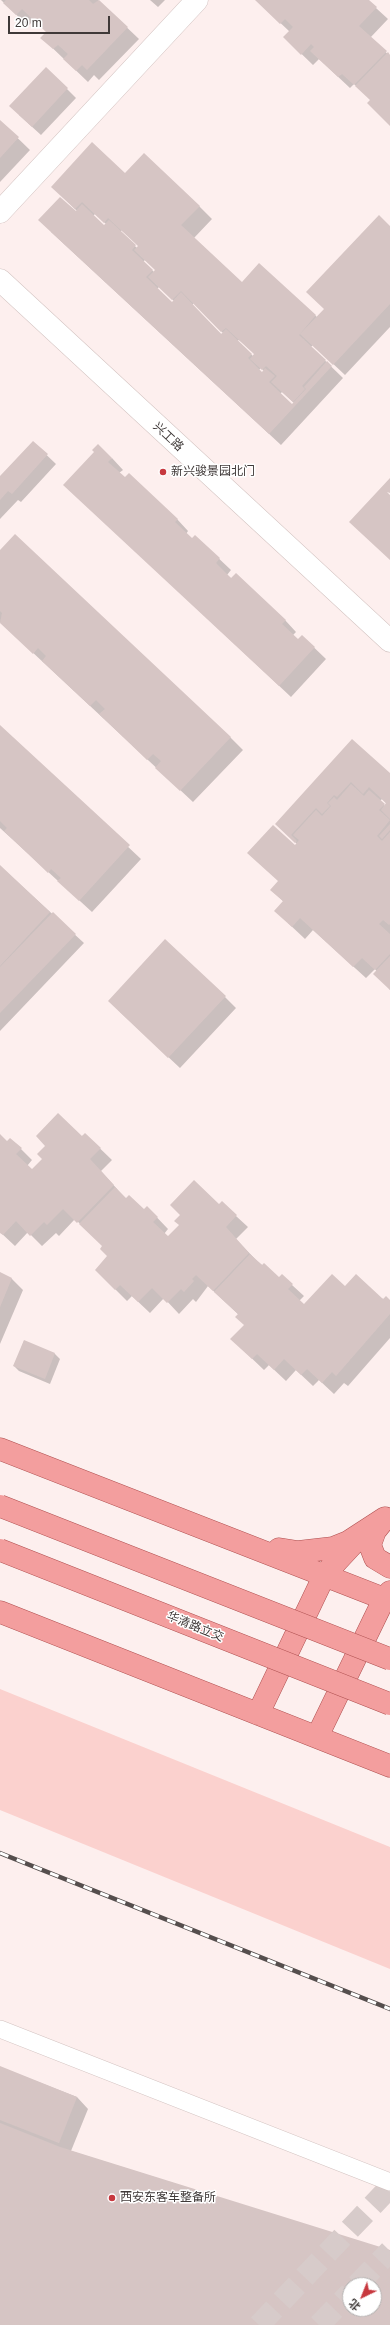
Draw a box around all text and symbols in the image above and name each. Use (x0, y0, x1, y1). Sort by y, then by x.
scale bar (10, 8, 112, 34)
text: 20 m (15, 16, 42, 30)
street label: 兴工路 (150, 419, 186, 455)
place label: 新兴骏景园北门 (171, 465, 255, 479)
marker: 新兴骏景园北门 (158, 467, 168, 477)
street label: 华清路立交 (164, 1609, 226, 1645)
place label: 西安东客车整备所 (120, 2191, 216, 2205)
marker: 西安东客车整备所 (107, 2193, 117, 2203)
north arrow (342, 2277, 382, 2317)
text: 北 (346, 2297, 363, 2313)

